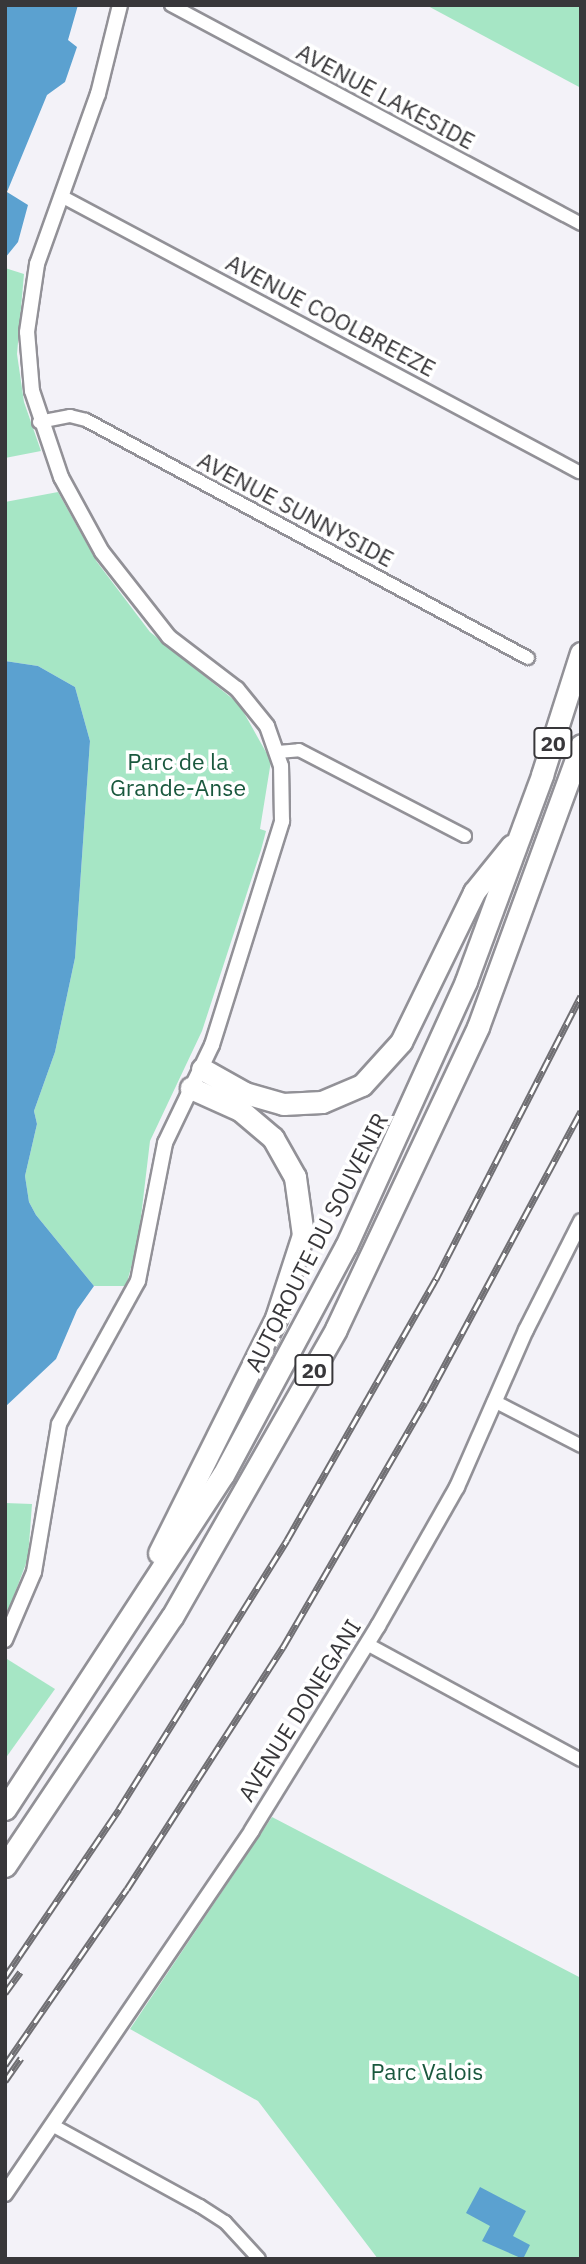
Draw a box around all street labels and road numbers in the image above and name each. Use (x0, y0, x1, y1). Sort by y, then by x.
street label: AVENUE LAKESIDE (292, 37, 480, 155)
street label: AVENUE COOLBREEZE (222, 248, 440, 382)
street label: AVENUE SUNNYSIDE (193, 446, 399, 572)
road number: 20 (532, 726, 574, 760)
street label: AUTOROUTE DU SOUVENIR (239, 1108, 393, 1376)
road number: 20 (293, 1352, 335, 1388)
street label: AVENUE DONEGANI (232, 1614, 366, 1806)

